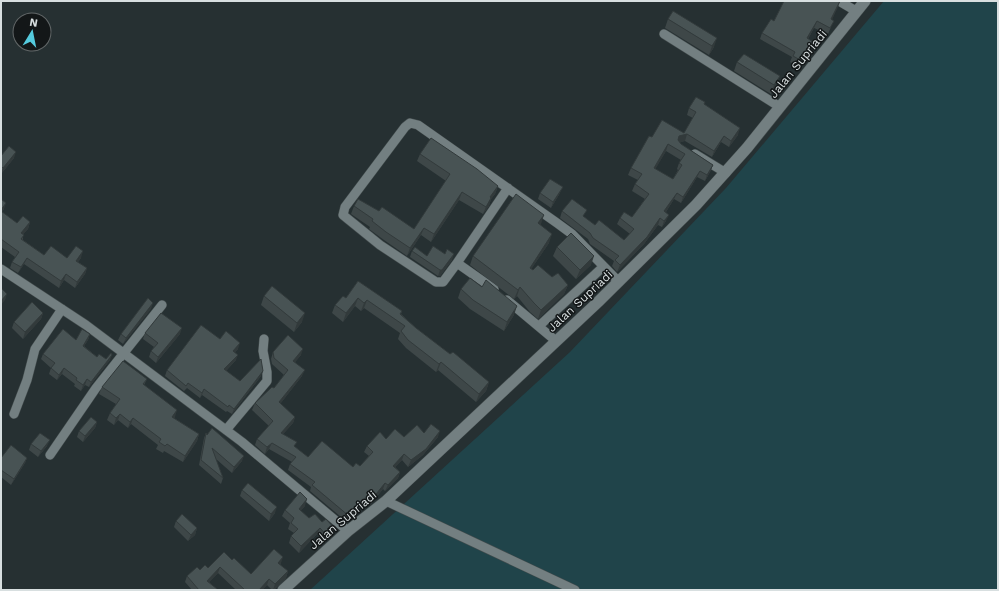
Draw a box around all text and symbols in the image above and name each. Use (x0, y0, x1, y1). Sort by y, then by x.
north arrow (12, 12, 52, 52)
text: N (29, 16, 39, 30)
street label: Jalan Supriadi (766, 27, 830, 101)
street label: Jalan Supriadi (545, 267, 615, 335)
street label: Jalan Supriadi (307, 488, 379, 552)

